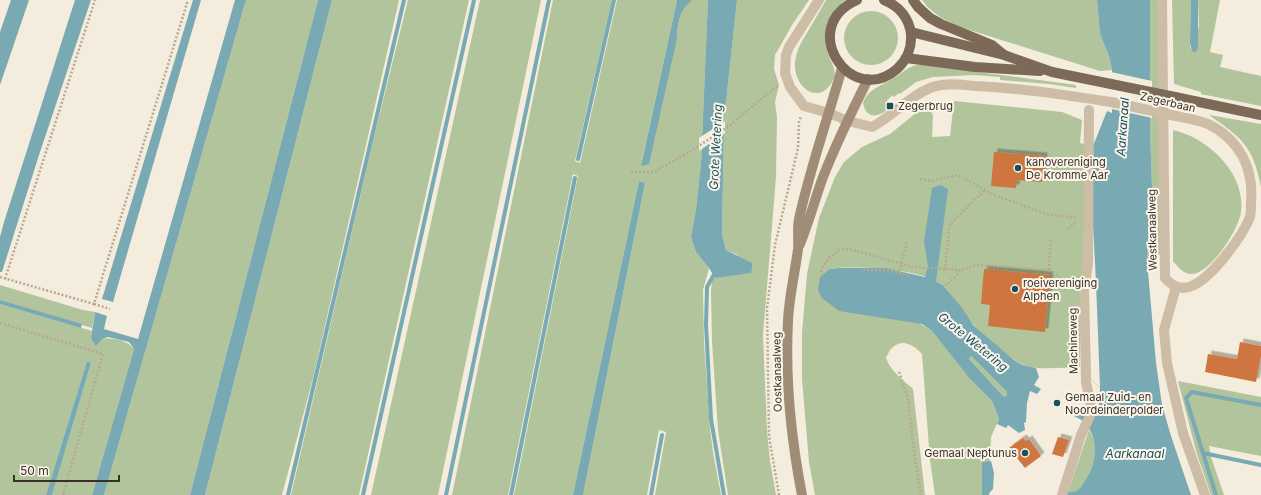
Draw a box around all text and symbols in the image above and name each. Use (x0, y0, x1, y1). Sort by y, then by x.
street label: Zegerbaan (1139, 89, 1197, 115)
water label: Aarkanaal (1113, 97, 1132, 158)
place label: Zegerbrug (898, 99, 953, 113)
marker: Zegerbrug (885, 101, 895, 111)
water label: Grote Wetering (706, 104, 725, 190)
place label: kanovereniging De Kromme Aar (1026, 155, 1108, 182)
marker: kanovereniging De Kromme Aar (1013, 163, 1023, 173)
street label: Westkanaalweg (1144, 189, 1160, 271)
place label: roeivereniging Alphen (1023, 276, 1097, 303)
marker: roeivereniging Alphen (1010, 284, 1020, 294)
street label: Machineweg (1065, 308, 1081, 374)
water label: Grote Wetering (935, 309, 1011, 374)
street label: Oostkanaalweg (769, 332, 785, 412)
place label: Gemaal Zuid- en Noordeinderpolder (1065, 390, 1164, 417)
marker: Gemaal Zuid- en Noordeinderpolder (1052, 398, 1062, 408)
place label: Gemaal Neptunus (924, 446, 1017, 460)
water label: Aarkanaal (1105, 446, 1164, 461)
marker: Gemaal Neptunus (1020, 448, 1030, 458)
scale bar (14, 457, 119, 483)
text: 50 m (20, 463, 49, 478)

